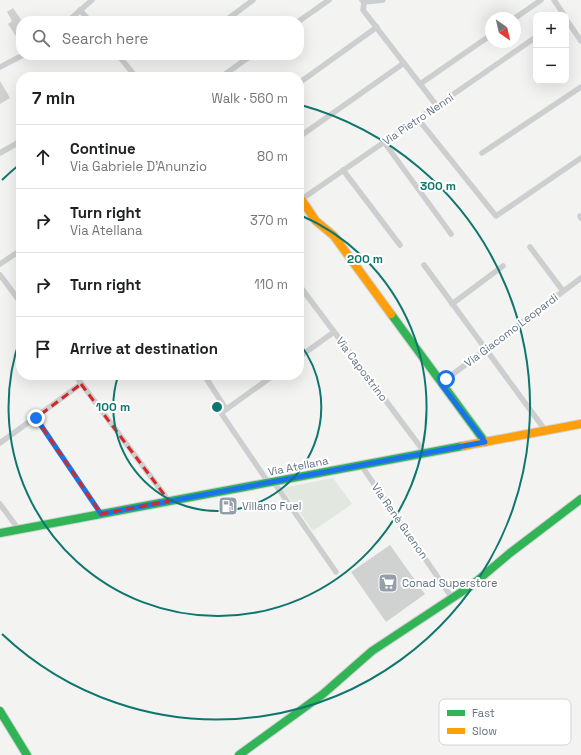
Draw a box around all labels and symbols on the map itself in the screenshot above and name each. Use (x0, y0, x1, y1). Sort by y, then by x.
north arrow (485, 12, 521, 48)
street label: Via Pietro Nenni (380, 90, 457, 148)
text: 300 m (420, 178, 456, 194)
text: 200 m (347, 251, 383, 267)
street label: Via Giacomo Leopardi (461, 290, 561, 370)
street label: Via Capostrino (333, 334, 391, 404)
route start (437, 370, 455, 388)
text: 100 m (96, 399, 130, 415)
centre of rings (210, 400, 224, 414)
route end (27, 409, 45, 427)
street label: Via Atellana (267, 453, 330, 479)
street label: Via Renè Guenon (369, 481, 431, 561)
fuel station icon: Villano Fuel (217, 495, 239, 517)
place label: Villano Fuel (242, 499, 301, 513)
supermarket icon: Conad Superstore (377, 572, 399, 594)
place label: Conad Superstore (402, 576, 498, 590)
legend (439, 699, 571, 745)
text: Fast (472, 706, 495, 720)
text: Slow (472, 724, 497, 738)

